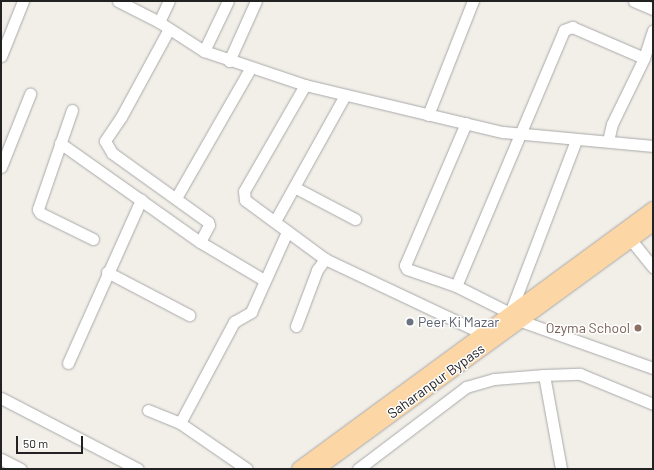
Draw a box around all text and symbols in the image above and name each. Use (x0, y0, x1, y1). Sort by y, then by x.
place label: Peer Ki Mazar (418, 314, 499, 330)
marker: Peer Ki Mazar (405, 317, 415, 327)
place label: Ozyma School (546, 320, 630, 336)
marker: Ozyma School (633, 323, 643, 333)
street label: Saharanpur Bypass (384, 340, 488, 422)
scale bar (18, 428, 85, 454)
text: 50 m (23, 436, 48, 450)

